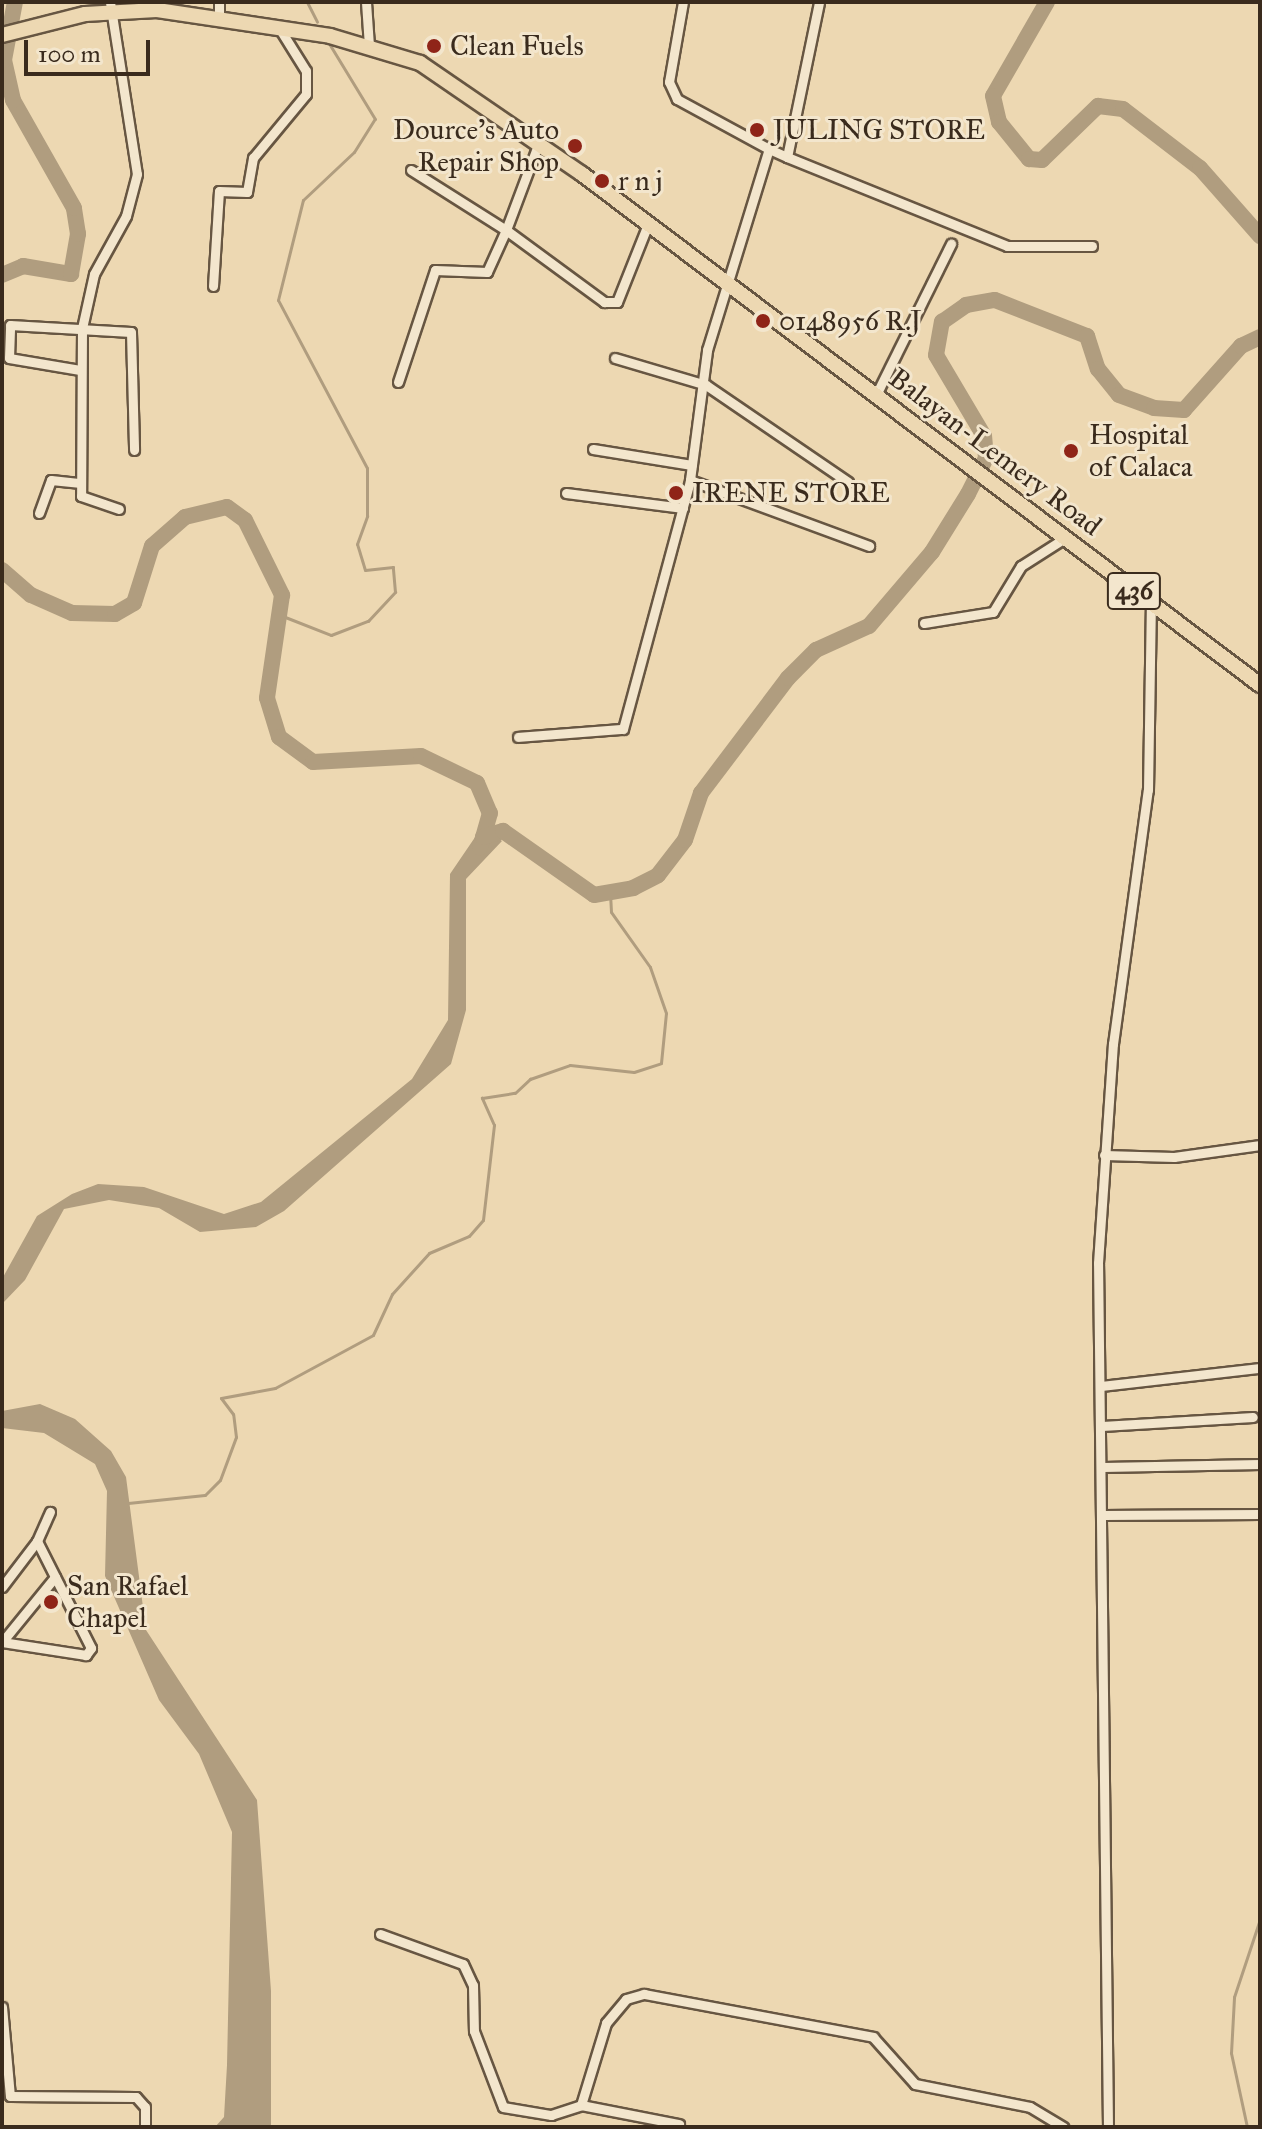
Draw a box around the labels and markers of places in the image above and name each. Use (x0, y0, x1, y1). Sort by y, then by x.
place label: Clean Fuels (450, 29, 584, 63)
marker: Clean Fuels (425, 37, 443, 55)
place label: Dource’s Auto Repair Shop (393, 113, 559, 179)
place label: JULING STORE (773, 113, 985, 147)
marker: JULING STORE (748, 121, 766, 139)
marker: Dource’s Auto Repair Shop (566, 137, 584, 155)
place label: r n j (618, 164, 663, 198)
marker: r n j (593, 172, 611, 190)
place label: 0148956 R.J (779, 304, 922, 338)
marker: 0148956 R.J (754, 312, 772, 330)
place label: Hospital of Calaca (1089, 418, 1193, 484)
marker: Hospital of Calaca (1060, 440, 1082, 462)
place label: IRENE STORE (692, 476, 890, 510)
marker: IRENE STORE (667, 484, 685, 502)
place label: San Rafael Chapel (67, 1569, 188, 1635)
marker: San Rafael Chapel (42, 1593, 60, 1611)

